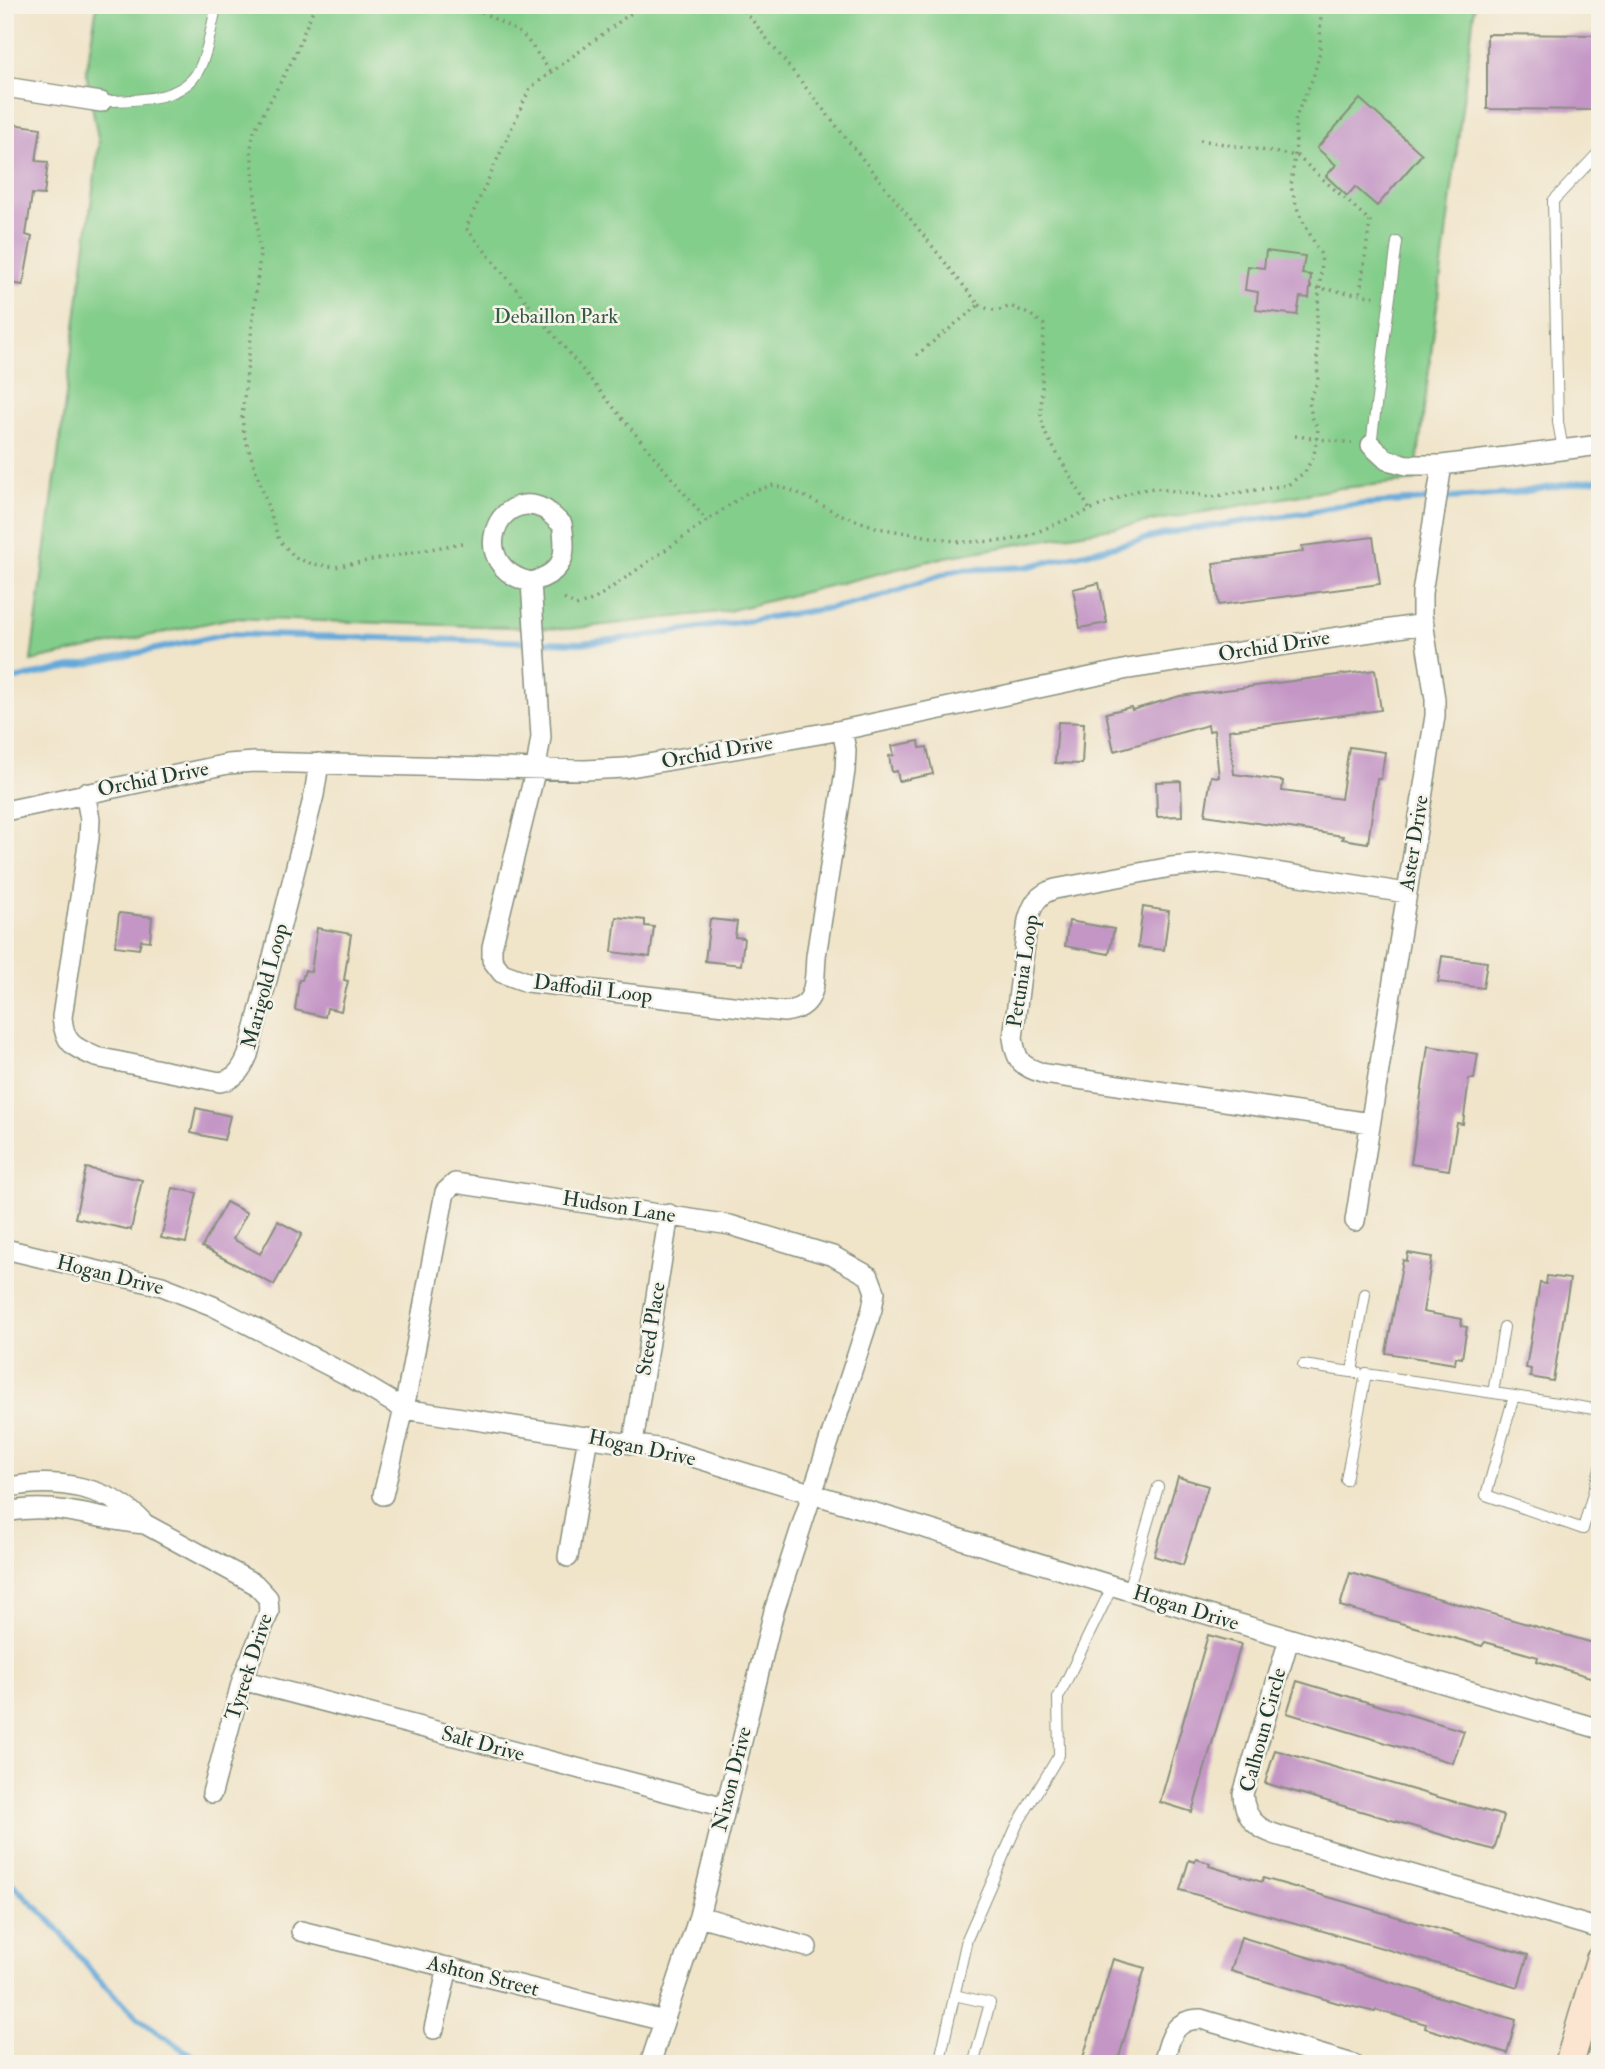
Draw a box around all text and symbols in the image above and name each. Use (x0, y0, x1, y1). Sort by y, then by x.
park label: Debaillon Park (494, 303, 618, 330)
street label: Orchid Drive (1216, 624, 1332, 668)
street label: Orchid Drive (659, 729, 775, 775)
street label: Orchid Drive (95, 755, 211, 803)
street label: Aster Drive (1393, 793, 1435, 894)
street label: Petunia Loop (1001, 913, 1045, 1029)
street label: Marigold Loop (235, 920, 295, 1052)
street label: Daffodil Loop (532, 968, 654, 1010)
street label: Hudson Lane (560, 1185, 678, 1229)
street label: Hogan Drive (54, 1249, 167, 1301)
street label: Steed Place (630, 1280, 672, 1378)
street label: Hogan Drive (586, 1423, 698, 1473)
street label: Hogan Drive (1130, 1579, 1242, 1637)
street label: Tyreek Drive (219, 1610, 279, 1724)
street label: Calhoun Circle (1233, 1665, 1293, 1795)
street label: Salt Drive (439, 1720, 528, 1768)
street label: Nixon Drive (706, 1724, 758, 1834)
street label: Ashton Street (423, 1949, 542, 2003)

